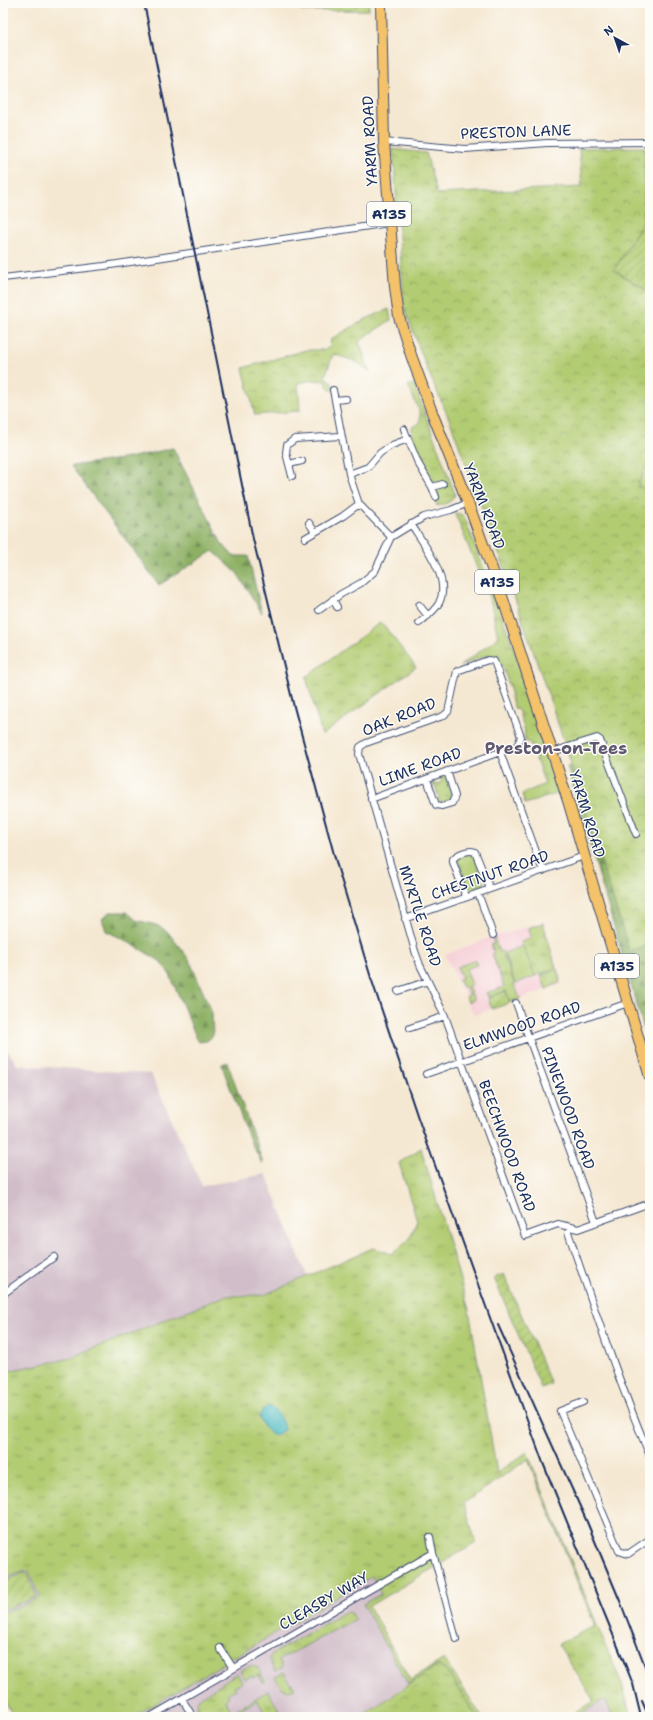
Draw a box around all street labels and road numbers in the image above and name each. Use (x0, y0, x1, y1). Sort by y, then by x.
street label: YARM ROAD (358, 95, 382, 187)
street label: PRESTON LANE (460, 120, 572, 144)
road number: A135 (367, 202, 411, 226)
street label: YARM ROAD (458, 460, 510, 552)
road number: A135 (475, 570, 519, 594)
street label: OAK ROAD (359, 693, 439, 741)
street label: LIME ROAD (376, 743, 464, 791)
street label: YARM ROAD (564, 768, 610, 860)
street label: CHESTNUT ROAD (428, 845, 552, 905)
street label: MYRTLE ROAD (394, 863, 446, 969)
road number: A135 (595, 954, 639, 978)
street label: ELMWOOD ROAD (460, 996, 584, 1056)
street label: PINEWOOD ROAD (536, 1044, 600, 1172)
street label: BEECHWOOD ROAD (474, 1077, 540, 1215)
street label: CLEASBY WAY (275, 1567, 373, 1635)

